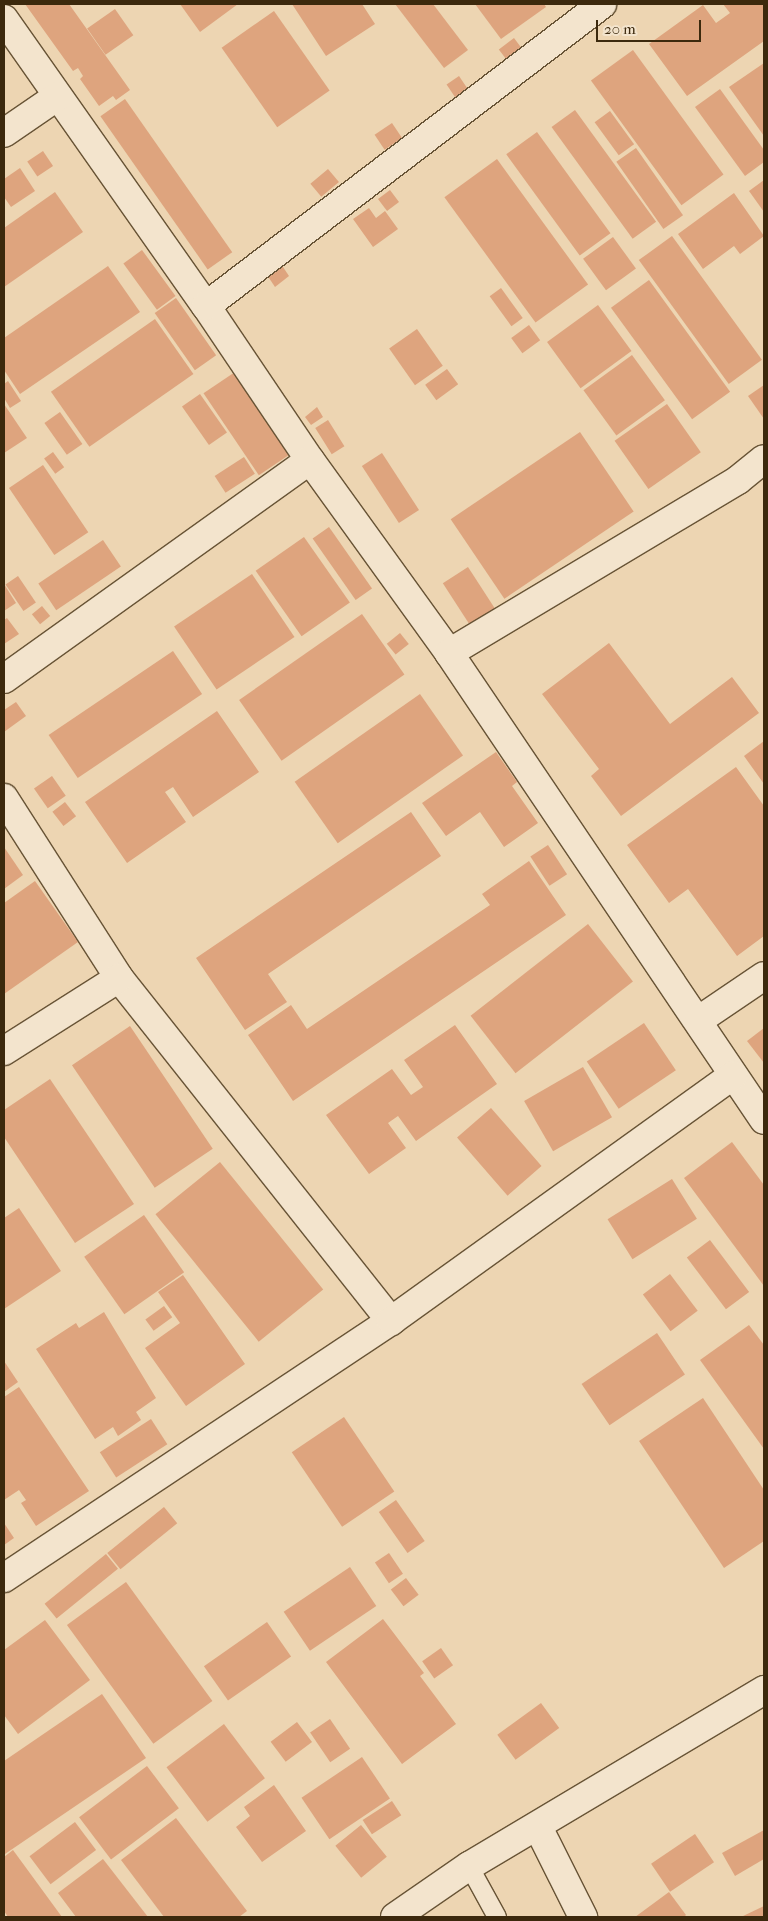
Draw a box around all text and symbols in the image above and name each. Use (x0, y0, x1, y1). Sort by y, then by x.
scale bar (598, 10, 703, 42)
text: 20 m (604, 20, 636, 38)

